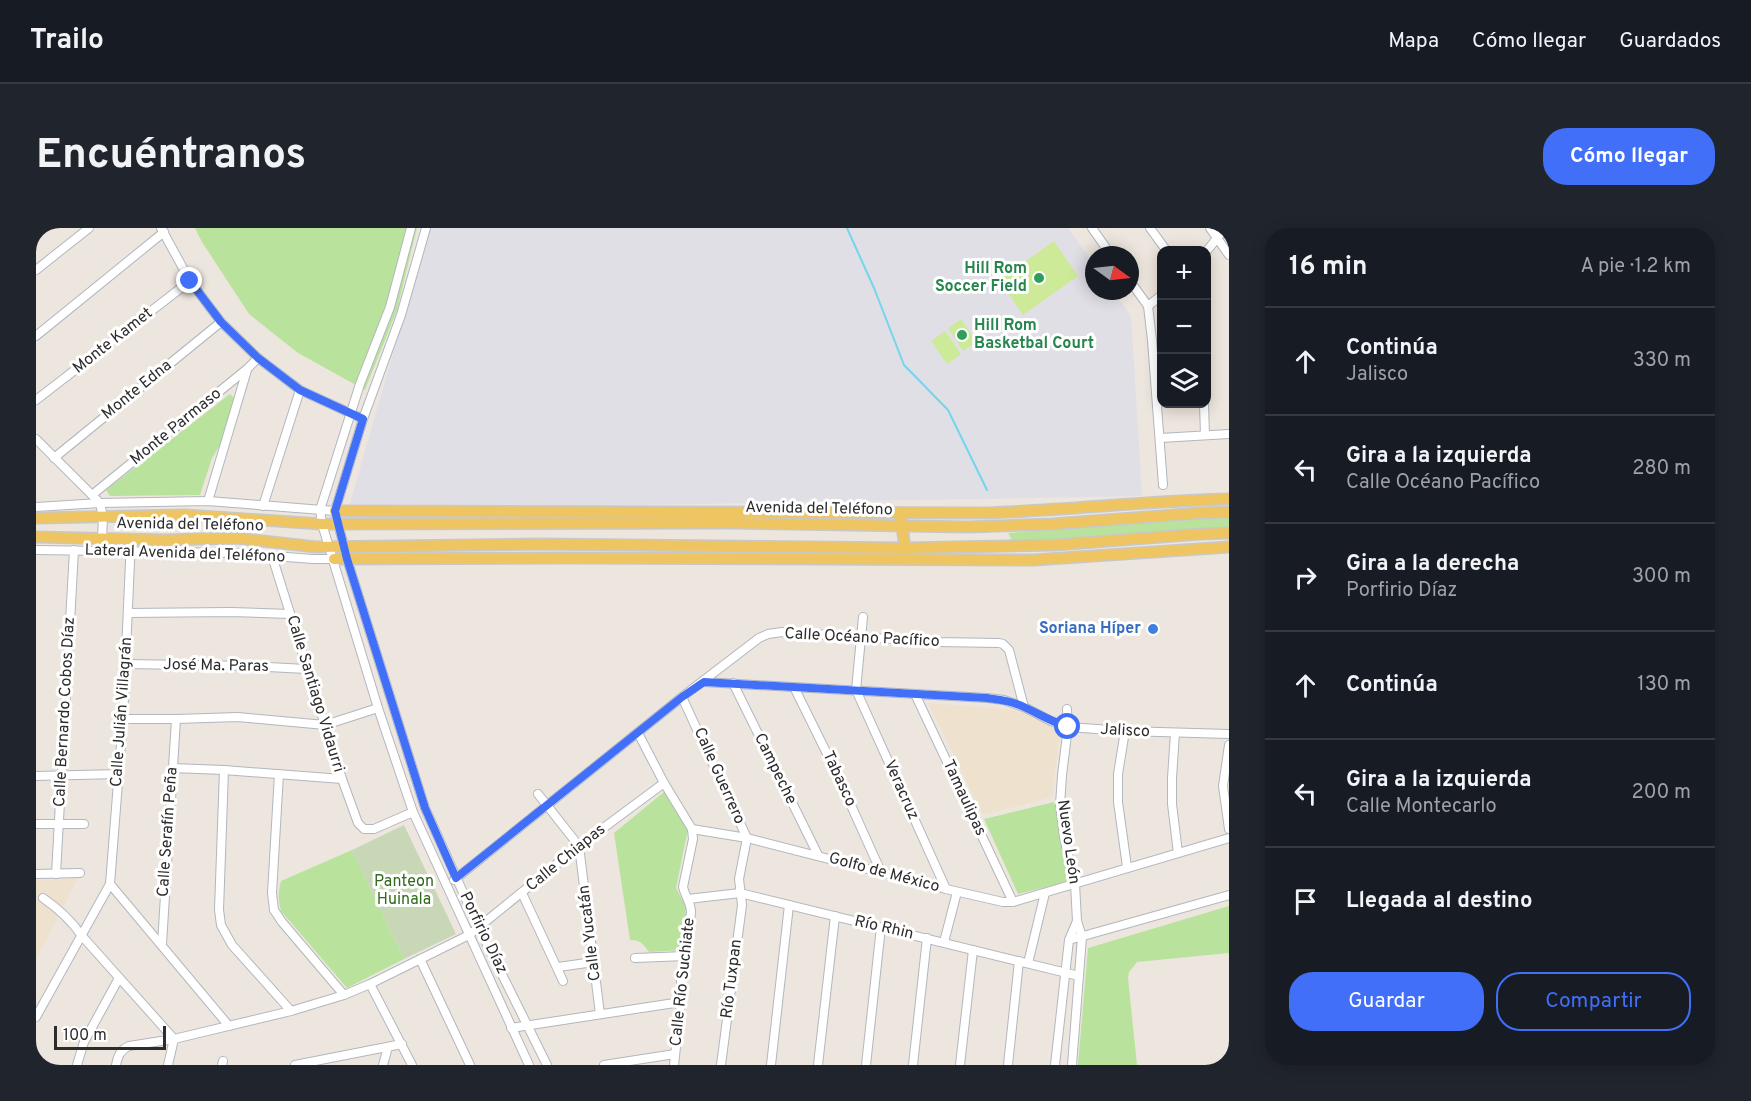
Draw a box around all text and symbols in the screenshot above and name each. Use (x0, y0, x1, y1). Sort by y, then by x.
text: Trailo (30, 23, 104, 59)
text: Mapa (1388, 28, 1439, 55)
text: Cómo llegar (1472, 28, 1586, 55)
text: Guardados (1619, 28, 1721, 55)
button: Cómo llegar (1543, 128, 1715, 185)
text: Encuéntranos (36, 130, 306, 183)
north arrow (1085, 246, 1139, 300)
map controls (1157, 246, 1211, 408)
button: + (1157, 246, 1211, 300)
text: 16 min (1289, 251, 1367, 284)
text: A pie · 1.2 km (1581, 254, 1691, 280)
place label: Hill Rom Soccer Field (935, 259, 1027, 297)
route end (176, 267, 202, 293)
marker: Hill Rom Soccer Field (1032, 271, 1046, 285)
button: − (1157, 300, 1211, 354)
street label: Monte Kamet (69, 304, 157, 378)
place label: Hill Rom Basketbal Court (974, 316, 1094, 354)
marker: Hill Rom Basketbal Court (955, 328, 969, 342)
text: Continúa (1346, 335, 1438, 362)
icon: ahead (1289, 345, 1322, 378)
text: 330 m (1633, 348, 1691, 374)
button: layers (1157, 354, 1211, 408)
street label: Monte Edna (98, 356, 176, 424)
text: Jalisco (1346, 362, 1408, 388)
street label: Monte Parmaso (126, 384, 226, 470)
text: Gira a la izquierda (1346, 443, 1532, 470)
icon: left (1289, 453, 1322, 486)
text: 280 m (1632, 456, 1691, 482)
text: Calle Océano Pacífico (1346, 470, 1540, 496)
street label: Avenida del Teléfono (745, 498, 893, 520)
street label: Avenida del Teléfono (116, 514, 264, 536)
street label: Lateral Avenida del Teléfono (84, 541, 286, 567)
text: Gira a la derecha (1346, 551, 1519, 578)
icon: right (1289, 561, 1322, 594)
text: 300 m (1632, 564, 1691, 590)
text: Porfirio Díaz (1346, 578, 1457, 604)
street label: Calle Santiago Vidaurri (282, 613, 348, 775)
street label: Calle Bernardo Cobos Díaz (50, 616, 80, 808)
place label: Soriana Híper (1039, 619, 1141, 639)
marker: Soriana Híper (1146, 622, 1160, 636)
street label: Calle Océano Pacífico (784, 624, 940, 652)
street label: Calle Julián Villagrán (107, 636, 137, 788)
street label: José Ma. Paras (163, 655, 269, 677)
icon: ahead (1289, 669, 1322, 702)
text: Continúa (1346, 672, 1438, 699)
text: 130 m (1637, 672, 1691, 698)
route start (1054, 713, 1080, 739)
street label: Jalisco (1100, 720, 1150, 742)
street label: Calle Guerrero (689, 725, 749, 828)
street label: Campeche (749, 730, 801, 808)
street label: Tabasco (818, 748, 861, 810)
street label: Veracruz (879, 757, 923, 823)
street label: Tamaulipas (938, 757, 990, 839)
street label: Calle Serafín Peña (153, 766, 183, 898)
text: Gira a la izquierda (1346, 767, 1532, 794)
icon: left (1289, 777, 1322, 810)
text: 200 m (1632, 780, 1691, 806)
text: Calle Montecarlo (1346, 794, 1497, 820)
street label: Nuevo León (1052, 798, 1084, 886)
street label: Calle Chiapas (522, 820, 610, 896)
street label: Golfo de México (826, 849, 942, 897)
park label: Panteon Huinala (374, 872, 434, 910)
street label: Calle Yucatán (574, 884, 606, 982)
icon: arrive (1289, 885, 1322, 918)
text: Llegada al destino (1346, 888, 1532, 915)
street label: Porfirio Díaz (454, 889, 512, 977)
street label: Río Rhin (852, 911, 916, 945)
street label: Calle Río Suchiate (666, 917, 700, 1047)
street label: Río Tuxpan (717, 938, 747, 1020)
button: Guardar (1289, 972, 1484, 1031)
button: Compartir (1496, 972, 1691, 1031)
scale bar (54, 1023, 166, 1050)
text: 100 m (63, 1026, 107, 1046)

